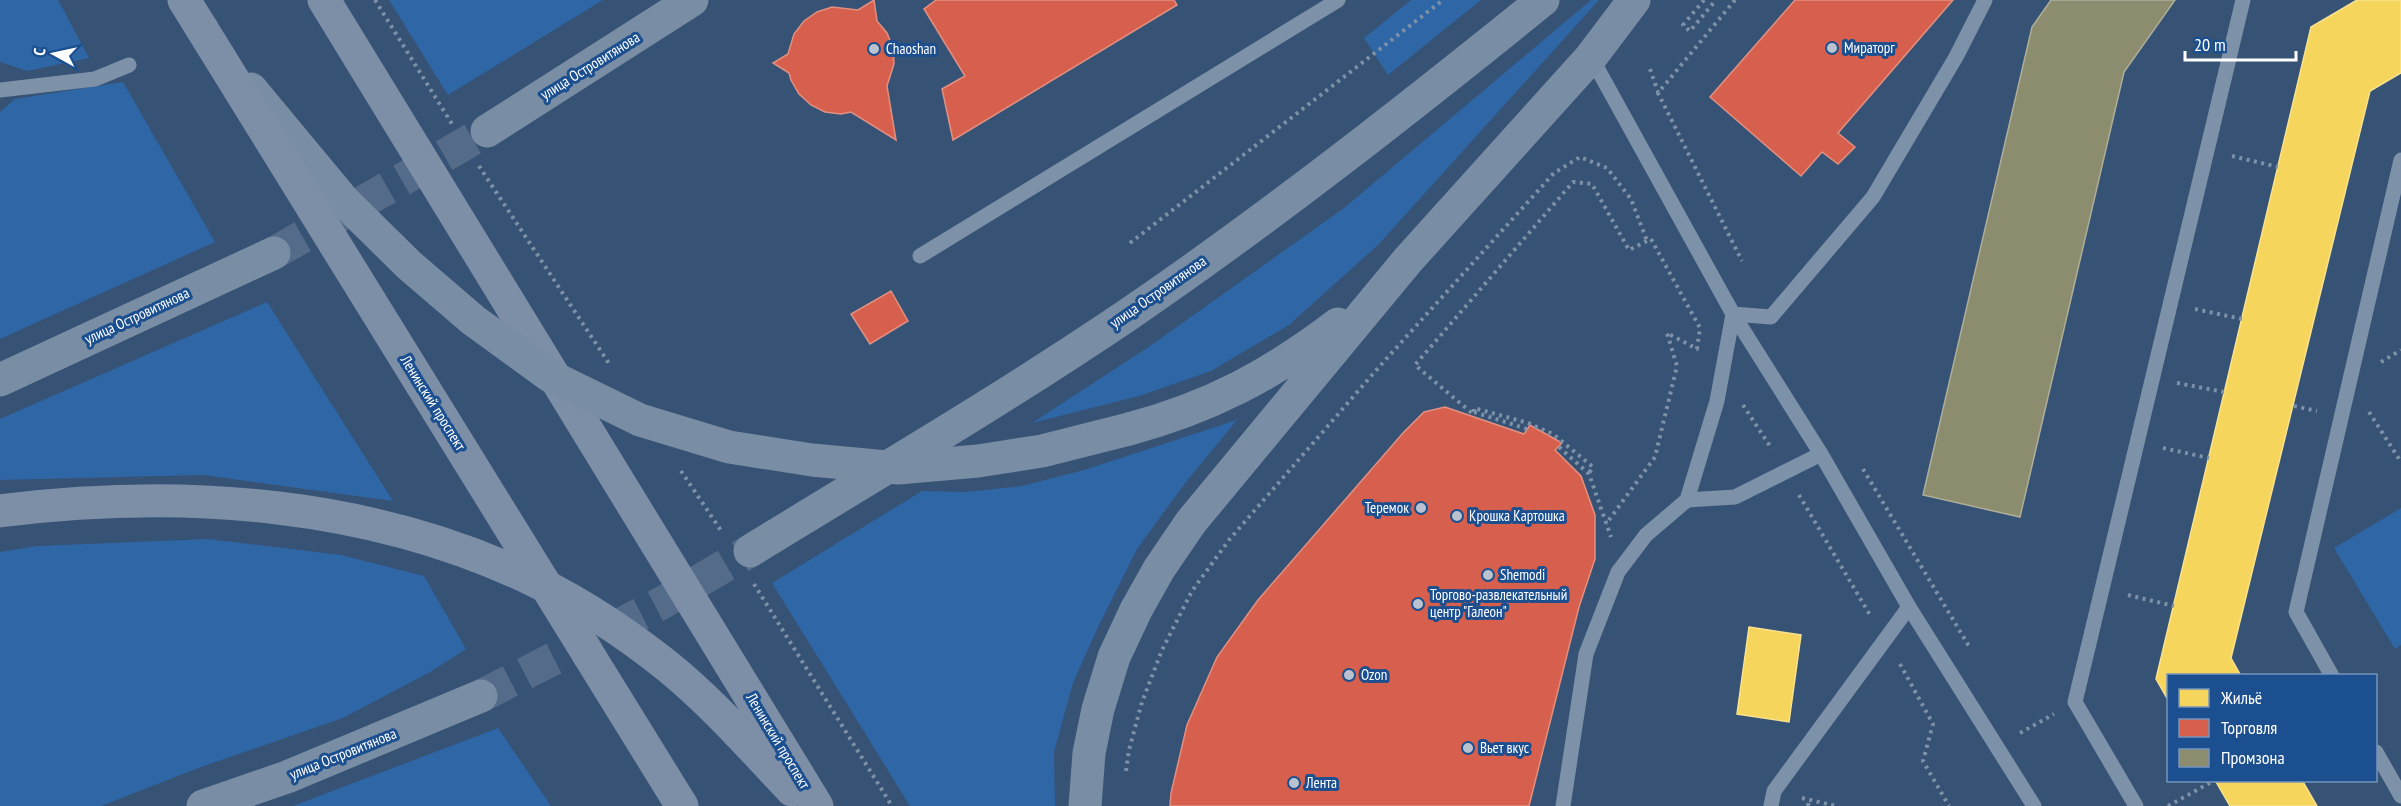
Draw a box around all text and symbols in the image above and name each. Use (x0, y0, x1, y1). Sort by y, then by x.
north arrow (24, 24, 84, 84)
scale bar (2185, 24, 2296, 62)
street label: улица Островитянова (537, 27, 643, 104)
text: 20 m (2194, 33, 2226, 56)
place label: Мираторг (1844, 38, 1895, 57)
place label: Chaoshan (886, 39, 936, 58)
marker: Мираторг (1825, 41, 1839, 55)
marker: Chaoshan (867, 42, 881, 56)
text: С (29, 46, 50, 57)
street label: улица Островитянова (1106, 251, 1210, 332)
street label: улица Островитянова (81, 283, 192, 348)
street label: Ленинский проспект (396, 351, 470, 454)
place label: Теремок (1365, 498, 1409, 517)
marker: Теремок (1414, 501, 1428, 515)
place label: Крошка Картошка (1469, 506, 1565, 525)
marker: Крошка Картошка (1450, 509, 1464, 523)
place label: Shemodi (1500, 565, 1545, 584)
marker: Shemodi (1481, 568, 1495, 582)
place label: Торгово-развлекательный центр "Галеон" (1430, 585, 1567, 621)
marker: Торгово-развлекательный центр "Галеон" (1411, 597, 1425, 611)
place label: Ozon (1361, 665, 1387, 684)
marker: Ozon (1342, 668, 1356, 682)
legend (2167, 674, 2377, 782)
text: Жильё (2220, 686, 2262, 709)
street label: Ленинский проспект (742, 688, 815, 792)
text: Торговля (2221, 716, 2277, 739)
street label: улица Островитянова (287, 723, 399, 784)
place label: Вьет вкус (1480, 738, 1530, 757)
marker: Вьет вкус (1461, 741, 1475, 755)
text: Промзона (2221, 746, 2285, 769)
place label: Лента (1305, 773, 1337, 792)
marker: Лента (1287, 776, 1301, 790)

